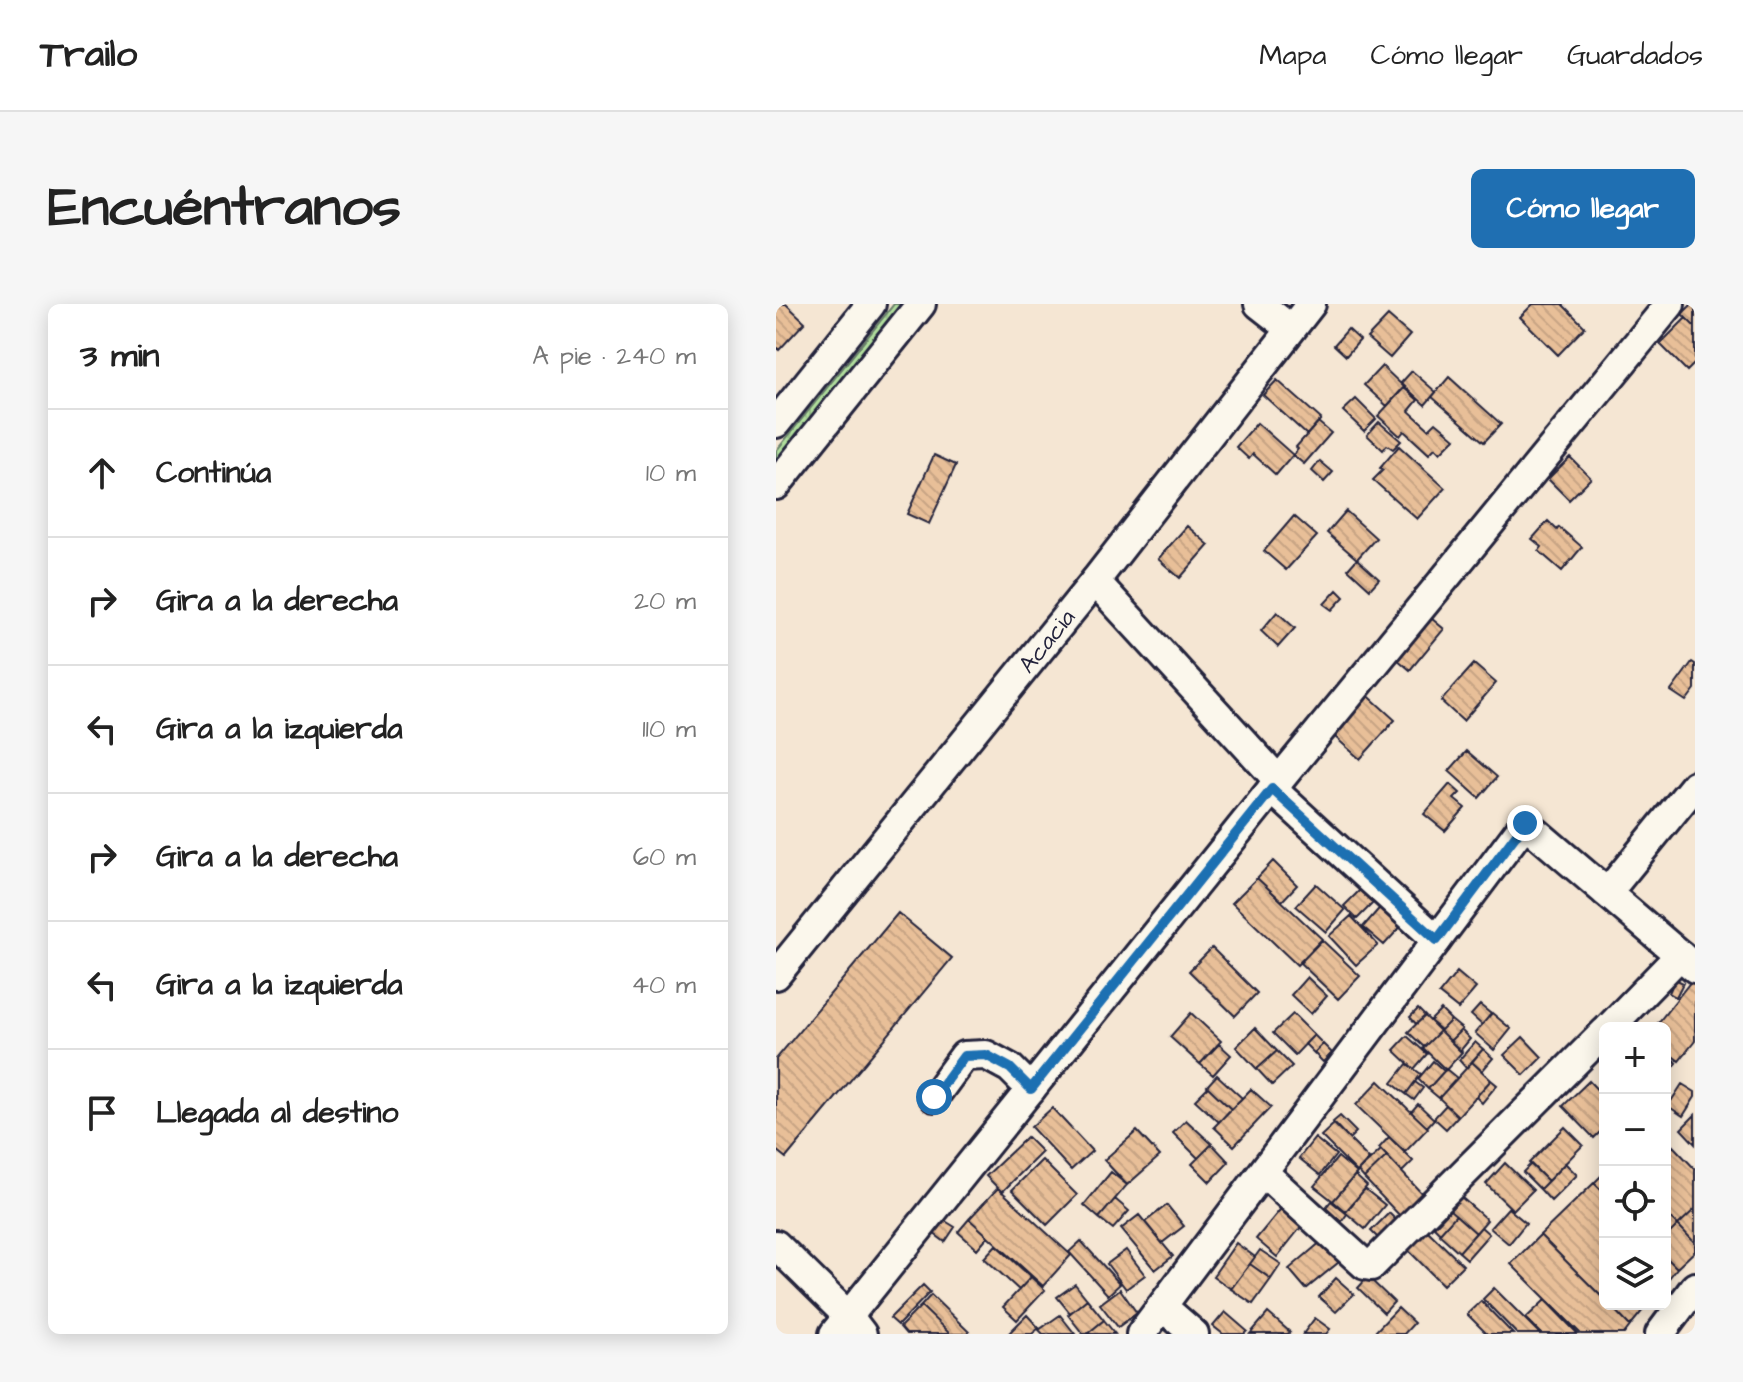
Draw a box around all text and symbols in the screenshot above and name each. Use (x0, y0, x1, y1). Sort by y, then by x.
text: Trailo (40, 29, 137, 81)
text: Mapa (1259, 36, 1327, 75)
text: Cómo llegar (1371, 36, 1523, 75)
text: Guardados (1567, 36, 1703, 75)
text: Encuéntranos (48, 169, 401, 247)
button: Cómo llegar (1471, 169, 1695, 248)
text: 3 min (80, 332, 160, 380)
text: A pie · 240 m (532, 338, 696, 374)
icon: ahead (80, 451, 124, 495)
text: Continúa (156, 452, 271, 494)
text: 10 m (646, 455, 696, 491)
icon: right (80, 579, 124, 623)
text: Gira a la derecha (156, 580, 398, 622)
text: 20 m (634, 583, 696, 619)
street label: Acacia (1011, 602, 1084, 681)
icon: left (80, 707, 124, 751)
text: Gira a la izquierda (156, 708, 402, 750)
text: 110 m (642, 711, 696, 747)
route end (1507, 805, 1543, 841)
icon: right (80, 835, 124, 879)
text: Gira a la derecha (156, 836, 398, 878)
text: 60 m (633, 839, 696, 875)
icon: left (80, 963, 124, 1007)
text: Gira a la izquierda (156, 964, 402, 1006)
text: 40 m (631, 967, 696, 1003)
map controls (1599, 1022, 1671, 1310)
button: + (1599, 1022, 1671, 1094)
route start (916, 1079, 952, 1115)
icon: arrive (80, 1091, 124, 1135)
text: Llegada al destino (156, 1092, 398, 1134)
button: − (1599, 1094, 1671, 1166)
button: locate (1599, 1166, 1671, 1238)
button: layers (1599, 1238, 1671, 1310)

